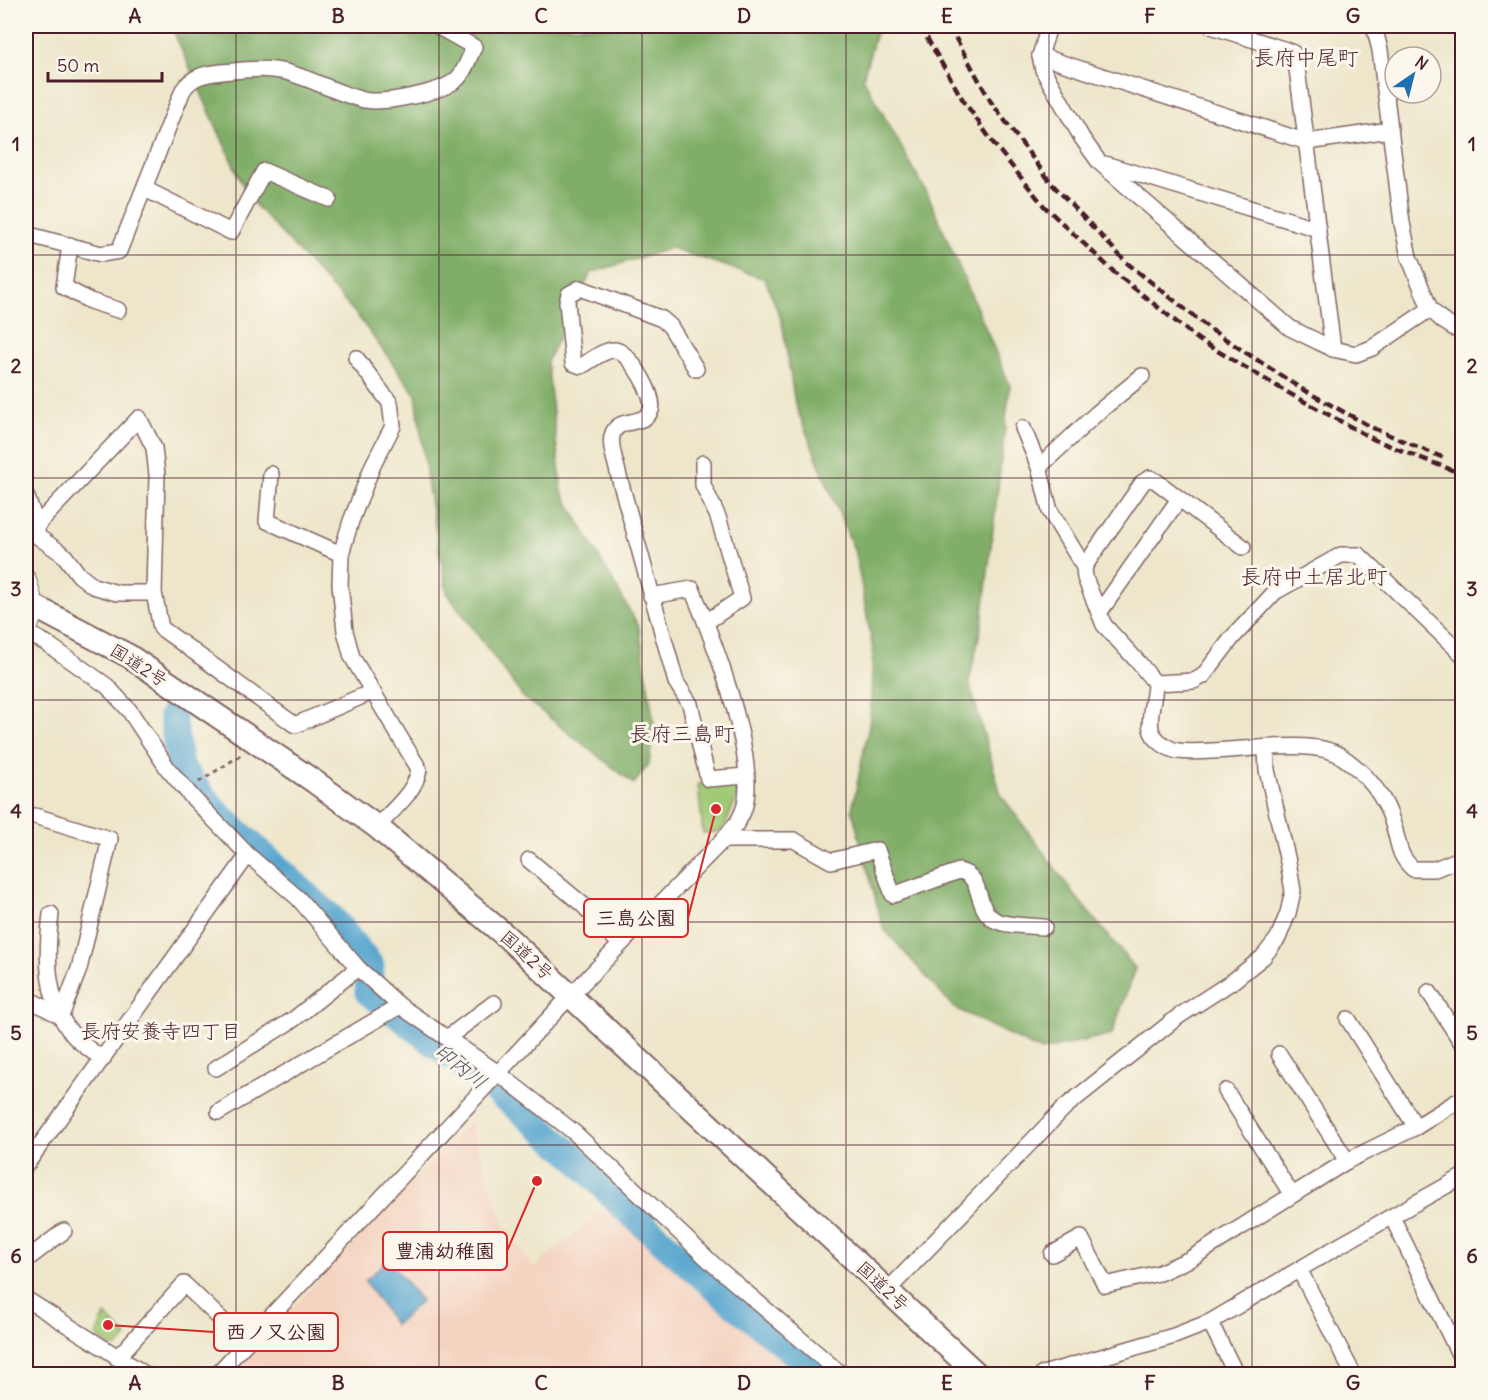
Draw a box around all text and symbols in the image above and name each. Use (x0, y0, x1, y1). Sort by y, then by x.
text: A (129, 3, 142, 28)
text: B (331, 3, 345, 28)
text: C (534, 3, 548, 28)
text: D (737, 3, 751, 28)
text: E (941, 3, 953, 28)
text: F (1144, 3, 1156, 28)
text: G (1346, 3, 1360, 28)
district label: 長府中尾町 (1254, 44, 1359, 71)
scale bar (48, 45, 162, 83)
north arrow (1383, 45, 1443, 105)
text: N (1411, 51, 1432, 74)
text: 50 m (57, 54, 99, 77)
text: 1 (12, 131, 20, 156)
text: 1 (1468, 131, 1476, 156)
text: 2 (11, 353, 22, 378)
text: 2 (1467, 353, 1478, 378)
district label: 長府中土居北町 (1241, 563, 1388, 590)
text: 3 (10, 576, 22, 601)
text: 3 (1466, 576, 1478, 601)
street label: 国道2号 (106, 638, 172, 692)
district label: 長府三島町 (630, 720, 735, 747)
text: 4 (10, 798, 22, 823)
text: 4 (1466, 798, 1478, 823)
callout: 三島公園 (584, 899, 688, 937)
text: 三島公園 (596, 905, 676, 930)
street label: 国道2号 (496, 925, 558, 985)
district label: 長府安養寺四丁目 (81, 1018, 241, 1043)
text: 5 (10, 1020, 22, 1045)
text: 5 (1466, 1020, 1478, 1045)
water label: 印内川 (430, 1038, 492, 1094)
callout: 豊浦幼稚園 (383, 1232, 507, 1270)
text: 豊浦幼稚園 (395, 1238, 495, 1263)
text: 6 (10, 1243, 22, 1268)
text: 6 (1466, 1243, 1478, 1268)
street label: 国道2号 (852, 1256, 914, 1316)
callout: 西ノ又公園 (214, 1313, 338, 1351)
text: 西ノ又公園 (226, 1319, 326, 1344)
text: A (129, 1370, 142, 1395)
text: B (331, 1370, 345, 1395)
text: C (534, 1370, 548, 1395)
text: D (737, 1370, 751, 1395)
text: E (941, 1370, 953, 1395)
text: F (1144, 1370, 1156, 1395)
text: G (1346, 1370, 1360, 1395)

